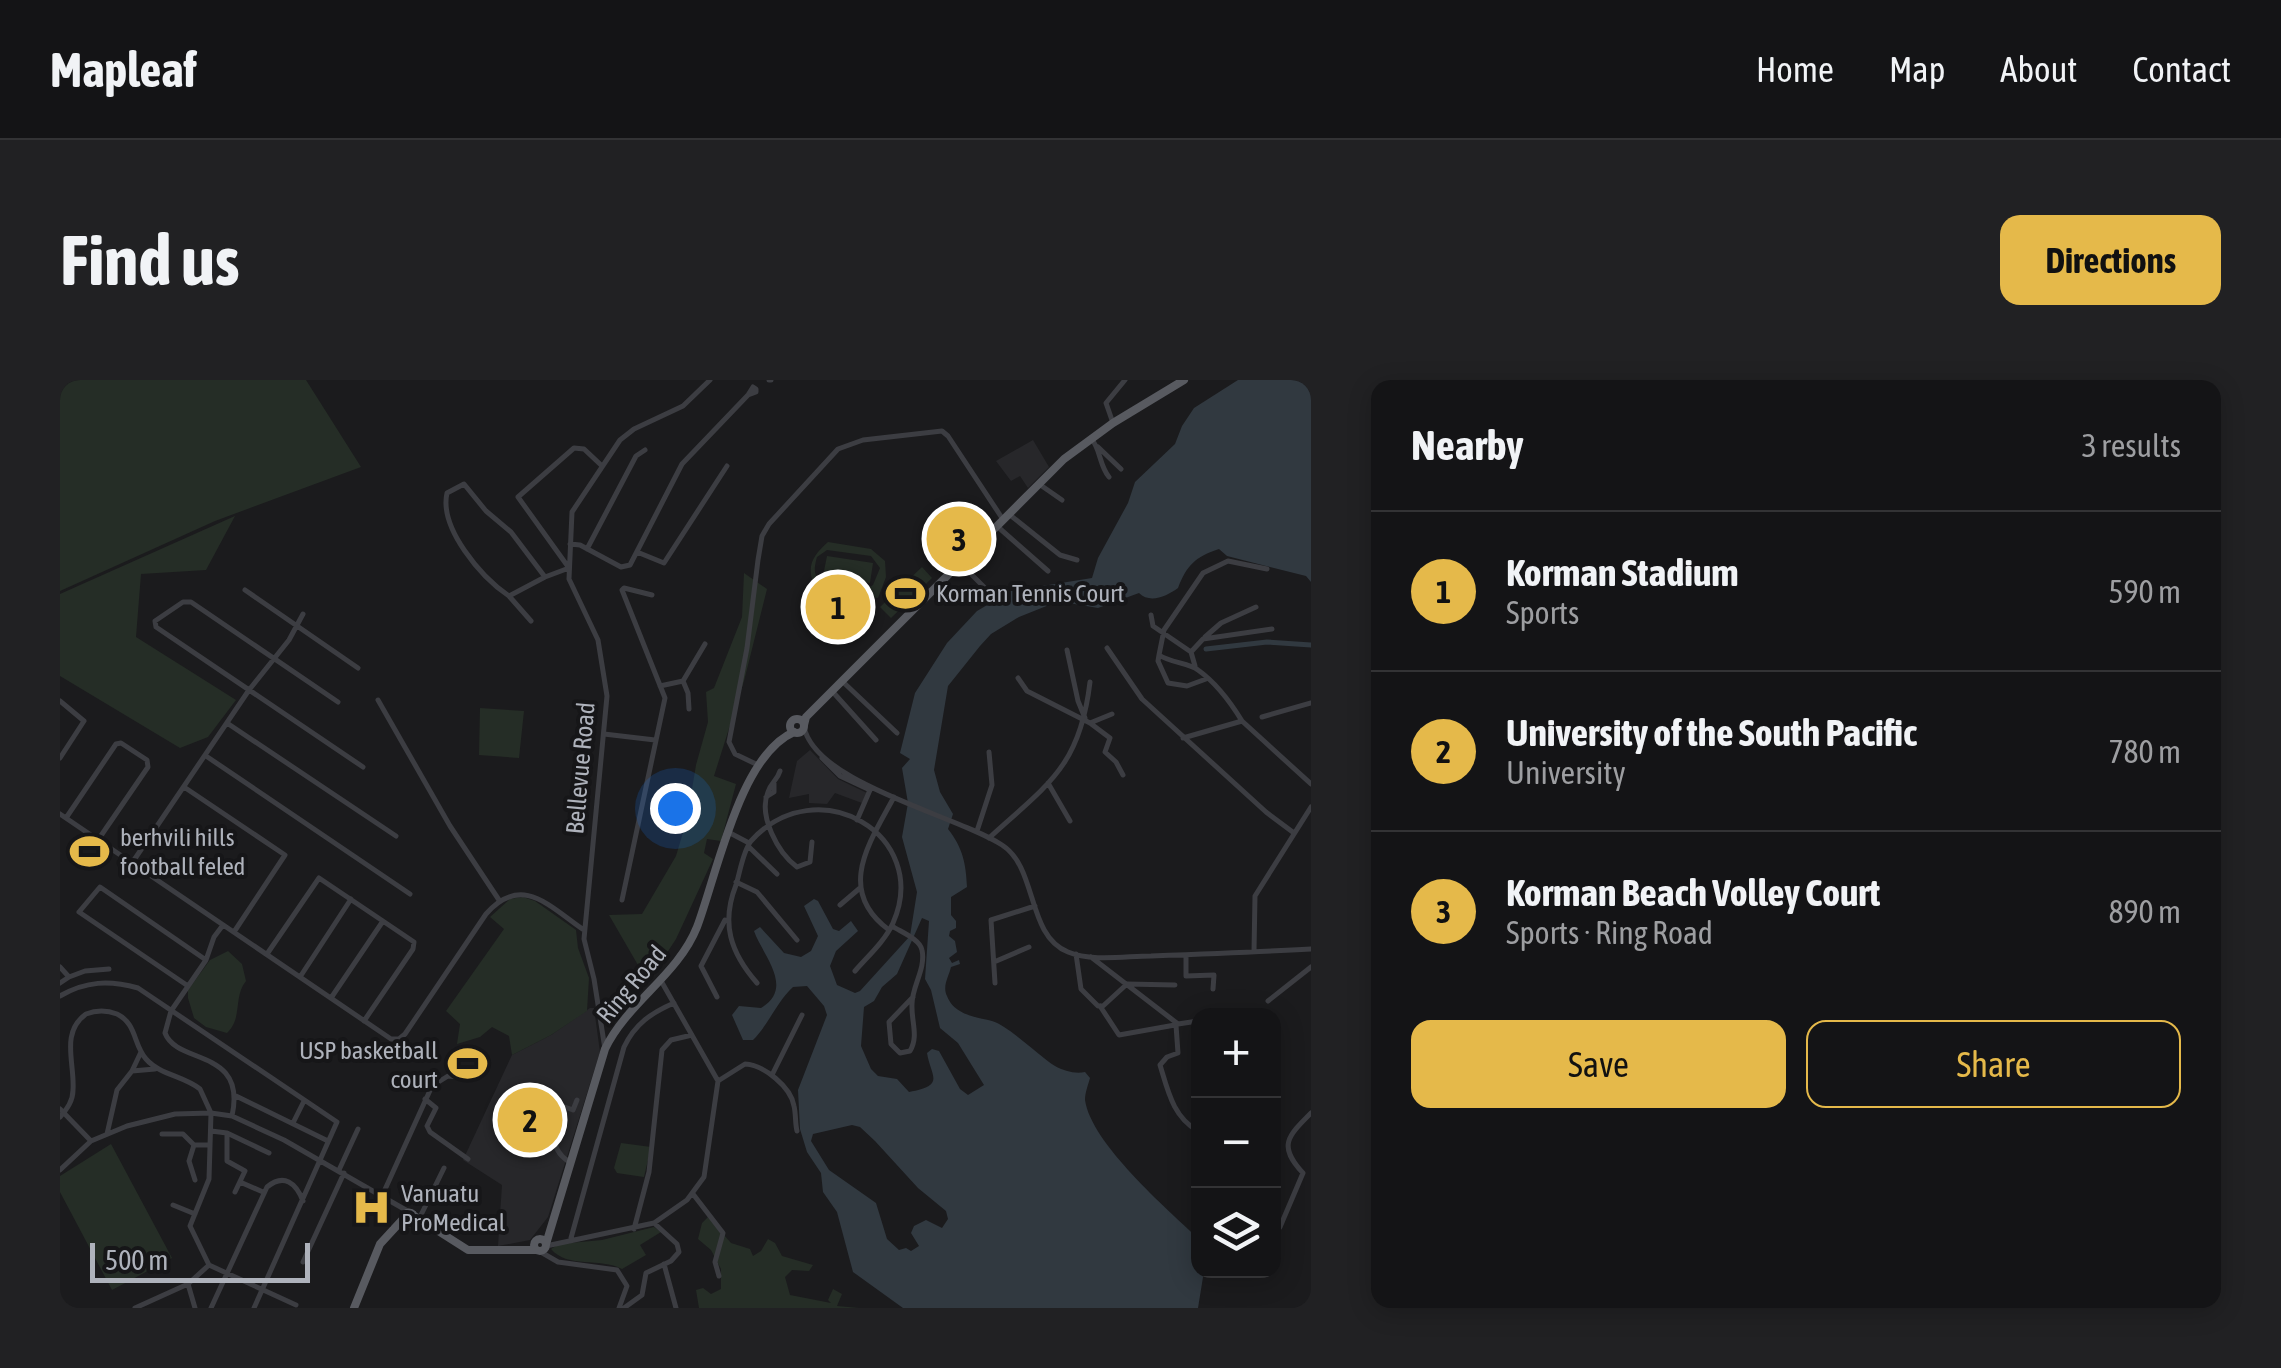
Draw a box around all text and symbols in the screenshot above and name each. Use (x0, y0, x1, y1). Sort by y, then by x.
text: Mapleaf (50, 42, 197, 97)
text: Home (1756, 49, 1834, 89)
text: Map (1889, 49, 1945, 89)
text: About (2000, 49, 2077, 89)
text: Contact (2132, 49, 2231, 89)
button: Directions (2000, 215, 2221, 305)
text: Find us (60, 220, 240, 300)
text: Nearby (1411, 421, 1524, 469)
text: 3 results (2082, 427, 2181, 464)
pin: 3 (926, 502, 992, 576)
text: Korman Stadium (1506, 551, 1739, 594)
pin: 1 (806, 570, 870, 644)
sports icon: Korman Tennis Court (885, 572, 927, 614)
text: 1 (1436, 573, 1451, 610)
text: 590 m (2108, 573, 2181, 610)
place label: Korman Tennis Court (936, 579, 1125, 607)
text: Sports (1506, 594, 1579, 631)
street label: Bellevue Road (560, 701, 600, 835)
text: University of the South Pacific (1506, 711, 1917, 754)
text: 2 (1436, 733, 1451, 770)
text: 780 m (2108, 733, 2181, 770)
text: University (1506, 754, 1626, 791)
your location (650, 783, 701, 834)
place label: berhvili hills football feled (120, 823, 245, 880)
sports icon: berhvili hills football feled (69, 830, 111, 872)
text: Korman Beach Volley Court (1506, 871, 1880, 914)
text: 3 (1436, 893, 1451, 930)
text: 890 m (2108, 893, 2181, 930)
text: Sports · Ring Road (1506, 914, 1713, 951)
street label: Ring Road (591, 940, 671, 1028)
map controls (1191, 1008, 1281, 1278)
button: + (1191, 1008, 1281, 1098)
button: Save (1411, 1020, 1786, 1108)
button: Share (1806, 1020, 2181, 1108)
place label: USP basketball court (299, 1036, 438, 1093)
sports icon: USP basketball court (447, 1043, 489, 1085)
pin: 2 (498, 1082, 562, 1158)
button: − (1191, 1098, 1281, 1188)
place label: Vanuatu ProMedical (401, 1179, 506, 1236)
hospital icon: Vanuatu ProMedical (350, 1186, 392, 1228)
button: layers (1191, 1188, 1281, 1278)
scale bar (90, 1238, 310, 1283)
text: 500 m (105, 1244, 168, 1276)

